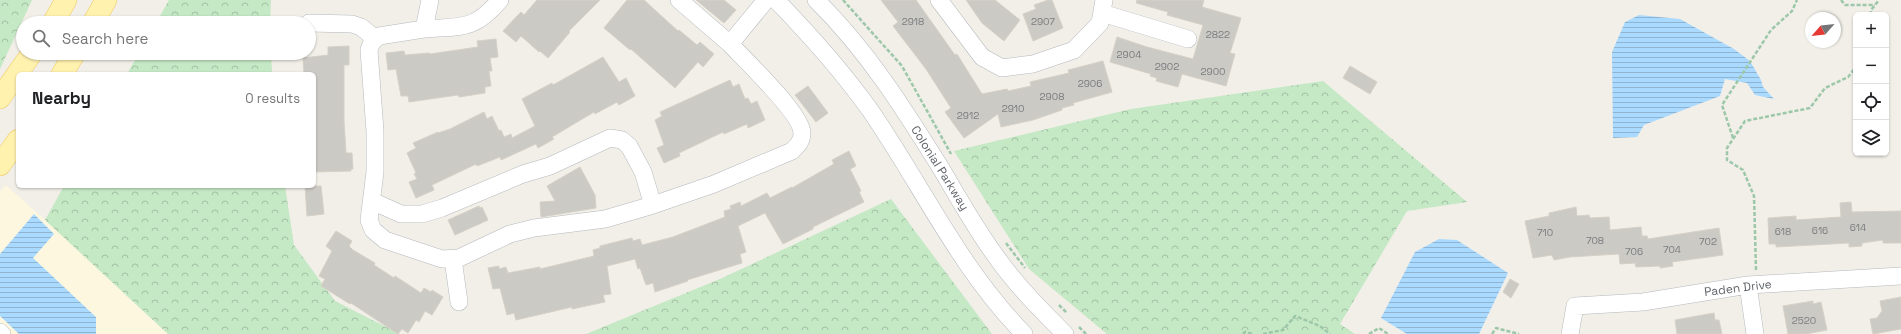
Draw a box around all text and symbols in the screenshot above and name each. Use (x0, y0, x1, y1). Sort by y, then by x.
north arrow (1805, 12, 1841, 48)
map controls (1853, 12, 1889, 156)
button: + (1853, 12, 1889, 48)
house number: 2918 (902, 15, 924, 28)
house number: 2907 (1031, 15, 1055, 28)
search box (16, 16, 316, 60)
icon: search (30, 27, 52, 49)
house number: 2822 (1206, 28, 1230, 41)
text: Search here (62, 29, 148, 48)
house number: 2904 (1117, 48, 1141, 61)
button: − (1853, 48, 1889, 84)
house number: 2902 (1155, 60, 1179, 73)
house number: 2900 (1201, 65, 1225, 78)
house number: 2906 (1078, 77, 1102, 90)
button: locate (1853, 84, 1889, 120)
text: Nearby (32, 87, 91, 109)
text: 0 results (245, 90, 300, 107)
house number: 2908 (1040, 90, 1064, 103)
house number: 2910 (1002, 102, 1024, 115)
house number: 2912 (957, 109, 979, 122)
button: layers (1853, 120, 1889, 156)
street label: Colonial Parkway (907, 123, 973, 213)
house number: 614 (1850, 221, 1866, 234)
house number: 616 (1812, 224, 1828, 237)
house number: 618 (1775, 225, 1791, 238)
house number: 710 (1537, 226, 1553, 239)
house number: 708 (1586, 234, 1604, 247)
house number: 702 (1699, 235, 1717, 248)
house number: 704 (1663, 243, 1681, 256)
house number: 706 (1625, 245, 1643, 258)
street label: Paden Drive (1703, 276, 1773, 300)
house number: 2520 (1792, 314, 1816, 327)

